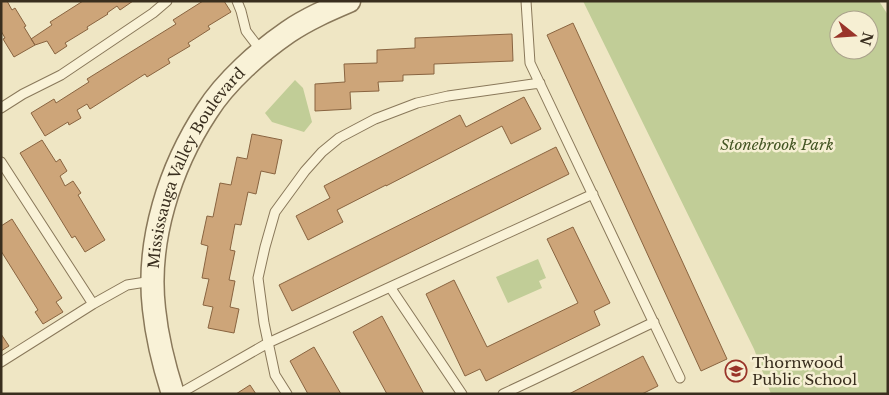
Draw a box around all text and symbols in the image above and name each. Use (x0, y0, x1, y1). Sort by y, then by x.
north arrow (829, 10, 879, 60)
text: N (856, 30, 877, 48)
street label: Mississauga Valley Boulevard (143, 63, 248, 269)
park label: Stonebrook Park (720, 135, 834, 154)
place label: Thornwood Public School (752, 353, 857, 389)
school or university icon: Thornwood Public School (724, 359, 748, 383)

